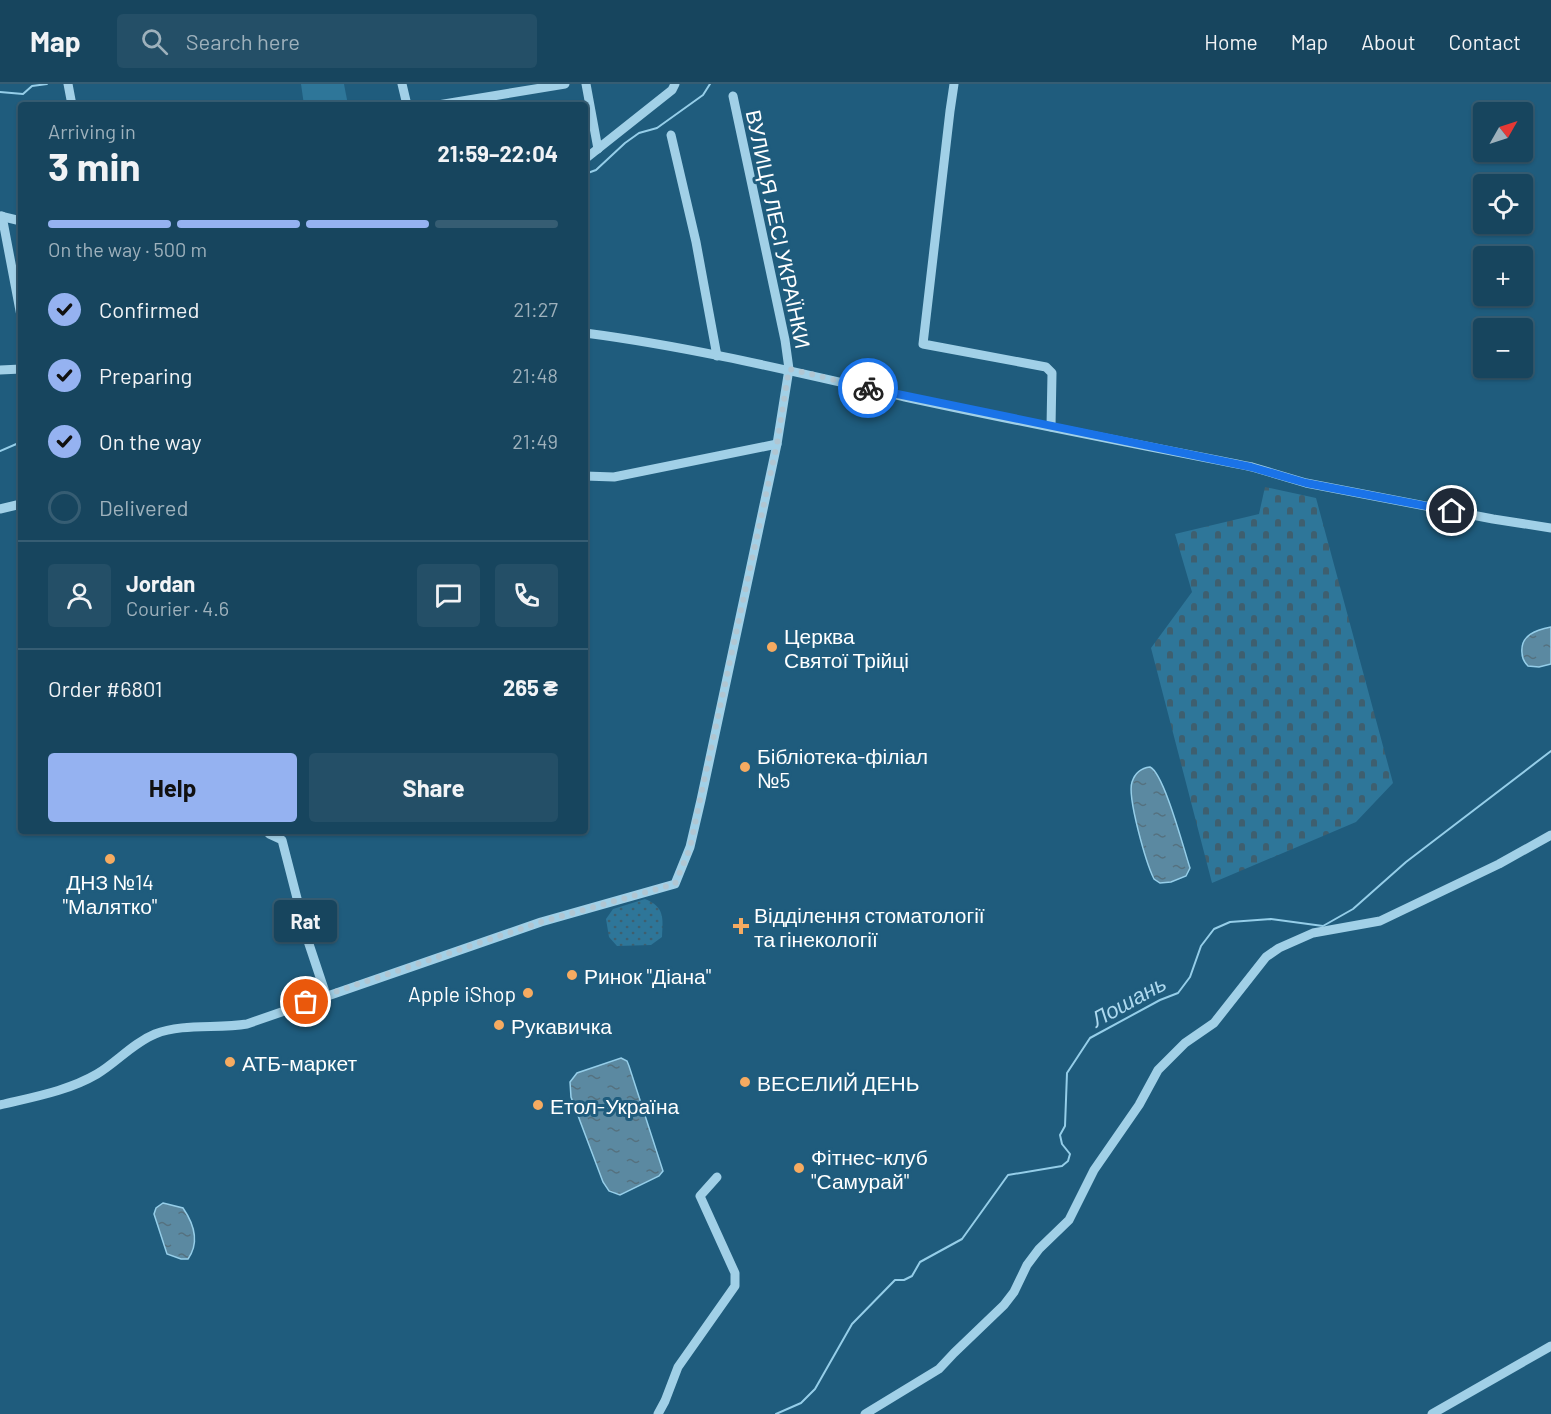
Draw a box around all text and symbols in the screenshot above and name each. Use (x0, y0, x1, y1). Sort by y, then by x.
search box (117, 14, 537, 68)
text: Map (30, 24, 81, 58)
icon: search (138, 25, 171, 58)
text: Search here (186, 28, 300, 54)
text: Home (1204, 29, 1258, 54)
text: Map (1291, 29, 1328, 54)
text: About (1361, 29, 1416, 54)
text: Contact (1449, 29, 1521, 54)
north arrow (1473, 102, 1533, 162)
map controls (1473, 102, 1533, 378)
street label: ВУЛИЦЯ ЛЕСІ УКРАЇНКИ (741, 107, 817, 351)
text: Arriving in (48, 119, 136, 143)
text: 21:59–22:04 (438, 140, 558, 166)
text: 3 min (48, 142, 141, 189)
button: locate (1473, 174, 1533, 234)
text: On the way · 500 m (48, 237, 207, 261)
button: + (1473, 246, 1533, 306)
icon: check (48, 293, 81, 326)
text: Confirmed (99, 296, 199, 322)
text: 21:27 (514, 297, 558, 321)
button: − (1473, 318, 1533, 378)
courier (838, 358, 898, 418)
icon: check (48, 359, 81, 392)
text: Preparing (99, 362, 192, 388)
text: 21:48 (512, 363, 558, 387)
icon: bike (852, 372, 885, 405)
icon: check (48, 425, 81, 458)
text: On the way (99, 428, 202, 454)
text: 21:49 (512, 429, 558, 453)
pin (1426, 485, 1477, 536)
text: Delivered (99, 494, 188, 520)
icon: home (1435, 494, 1468, 527)
button: person (48, 564, 111, 627)
button: chat (417, 564, 480, 627)
button: phone (495, 564, 558, 627)
text: Jordan (126, 570, 195, 596)
text: Courier · 4.6 (126, 596, 229, 620)
place label: Церква Святої Трійці (784, 623, 909, 672)
marker: Церква Святої Трійці (765, 640, 779, 654)
text: 265 ₴ (503, 674, 558, 700)
text: Order #6801 (48, 675, 163, 701)
place label: Бібліотека-філіал №5 (757, 743, 928, 792)
button: Help (48, 753, 297, 822)
button: Share (309, 753, 558, 822)
marker: Бібліотека-філіал №5 (738, 760, 752, 774)
marker: ДНЗ №14 "Малятко" (103, 852, 117, 866)
place label: ДНЗ №14 "Малятко" (63, 869, 157, 918)
callout: Rat (274, 900, 338, 942)
place label: Відділення стоматології та гінекології (754, 902, 985, 951)
text: Rat (290, 909, 321, 933)
marker: Відділення стоматології та гінекології (732, 917, 750, 935)
place label: Ринок "Діана" (584, 963, 711, 988)
marker: Ринок "Діана" (565, 968, 579, 982)
water label: Лошань (1084, 969, 1170, 1032)
pin (280, 976, 331, 1027)
place label: Apple iShop (408, 981, 516, 1006)
icon: bag (289, 985, 322, 1018)
marker: Apple iShop (521, 986, 535, 1000)
place label: Рукавичка (511, 1013, 612, 1038)
marker: Рукавичка (492, 1018, 506, 1032)
place label: АТБ-маркет (242, 1050, 357, 1075)
marker: АТБ-маркет (223, 1055, 237, 1069)
place label: ВЕСЕЛИЙ ДЕНЬ (757, 1070, 920, 1095)
marker: ВЕСЕЛИЙ ДЕНЬ (738, 1075, 752, 1089)
place label: Етол-Україна (550, 1093, 680, 1118)
marker: Етол-Україна (531, 1098, 545, 1112)
place label: Фітнес-клуб "Самурай" (811, 1144, 928, 1193)
marker: Фітнес-клуб "Самурай" (792, 1161, 806, 1175)

